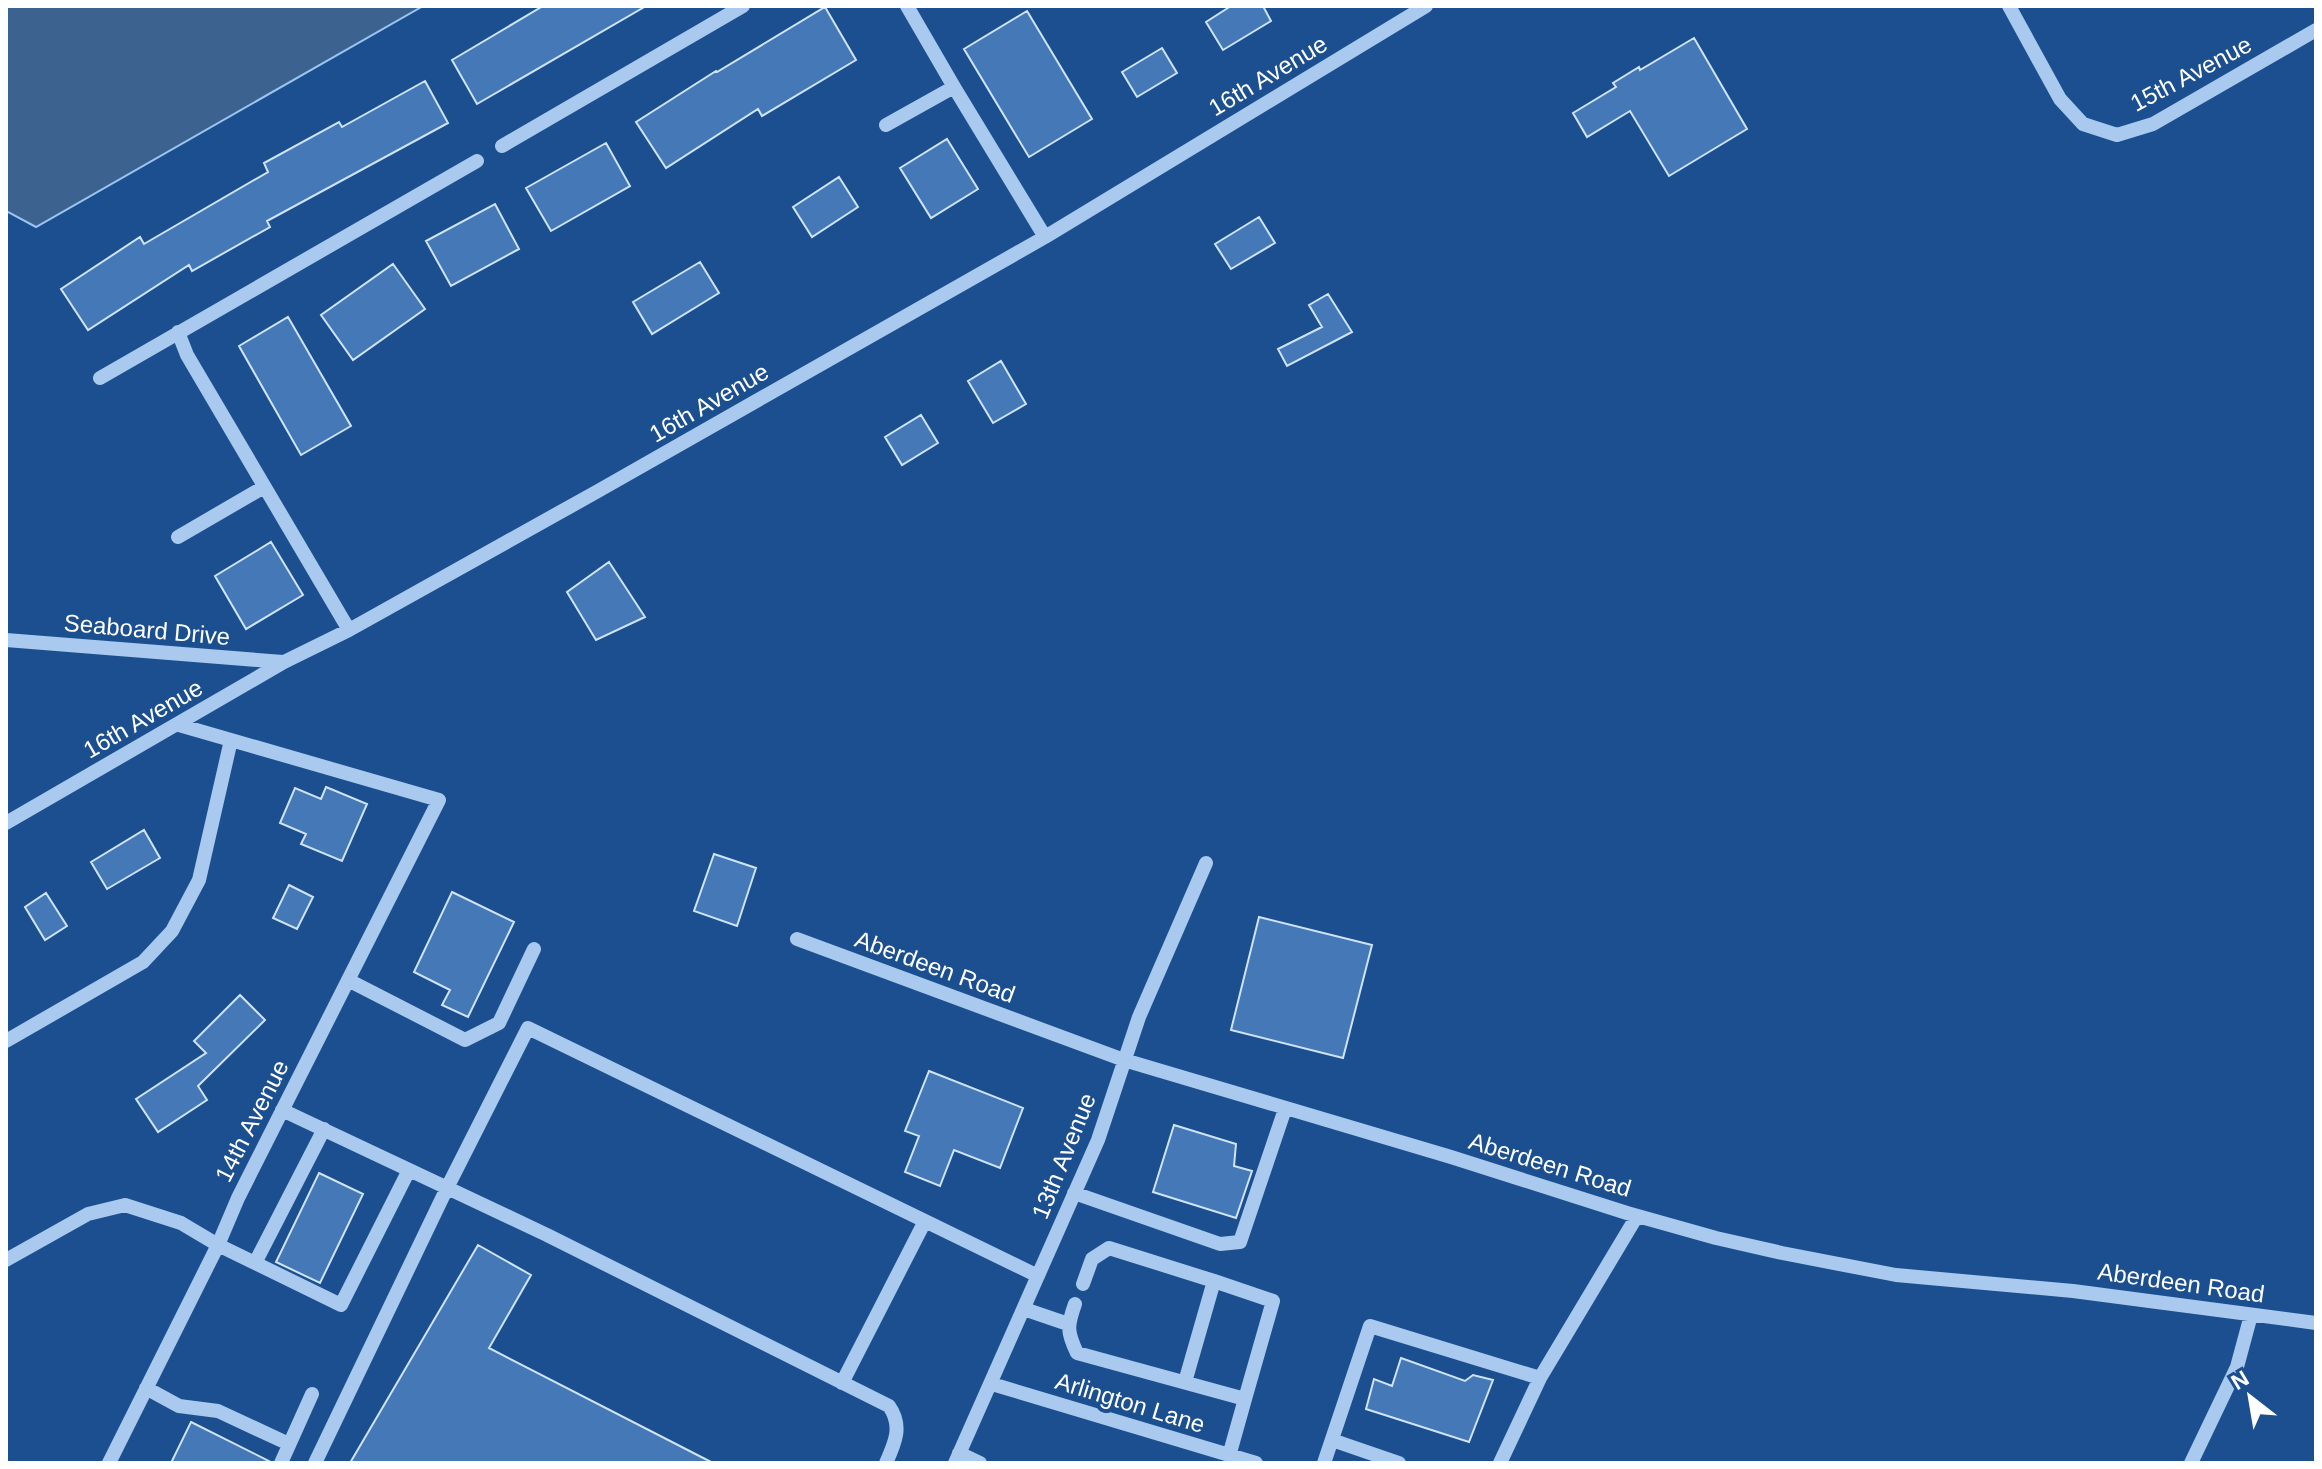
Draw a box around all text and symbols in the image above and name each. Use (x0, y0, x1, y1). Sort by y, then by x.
street label: 16th Avenue (1204, 30, 1332, 121)
street label: 15th Avenue (2126, 30, 2256, 117)
street label: 16th Avenue (644, 358, 773, 448)
street label: Seaboard Drive (63, 609, 231, 650)
street label: 16th Avenue (78, 674, 207, 764)
street label: Aberdeen Road (852, 925, 1019, 1008)
street label: 14th Avenue (209, 1055, 294, 1186)
street label: 13th Avenue (1026, 1089, 1101, 1223)
street label: Aberdeen Road (1466, 1127, 1634, 1202)
street label: Aberdeen Road (2096, 1257, 2266, 1308)
north arrow (2210, 1357, 2290, 1437)
text: N (2227, 1365, 2253, 1395)
street label: Arlington Lane (1052, 1367, 1208, 1438)

